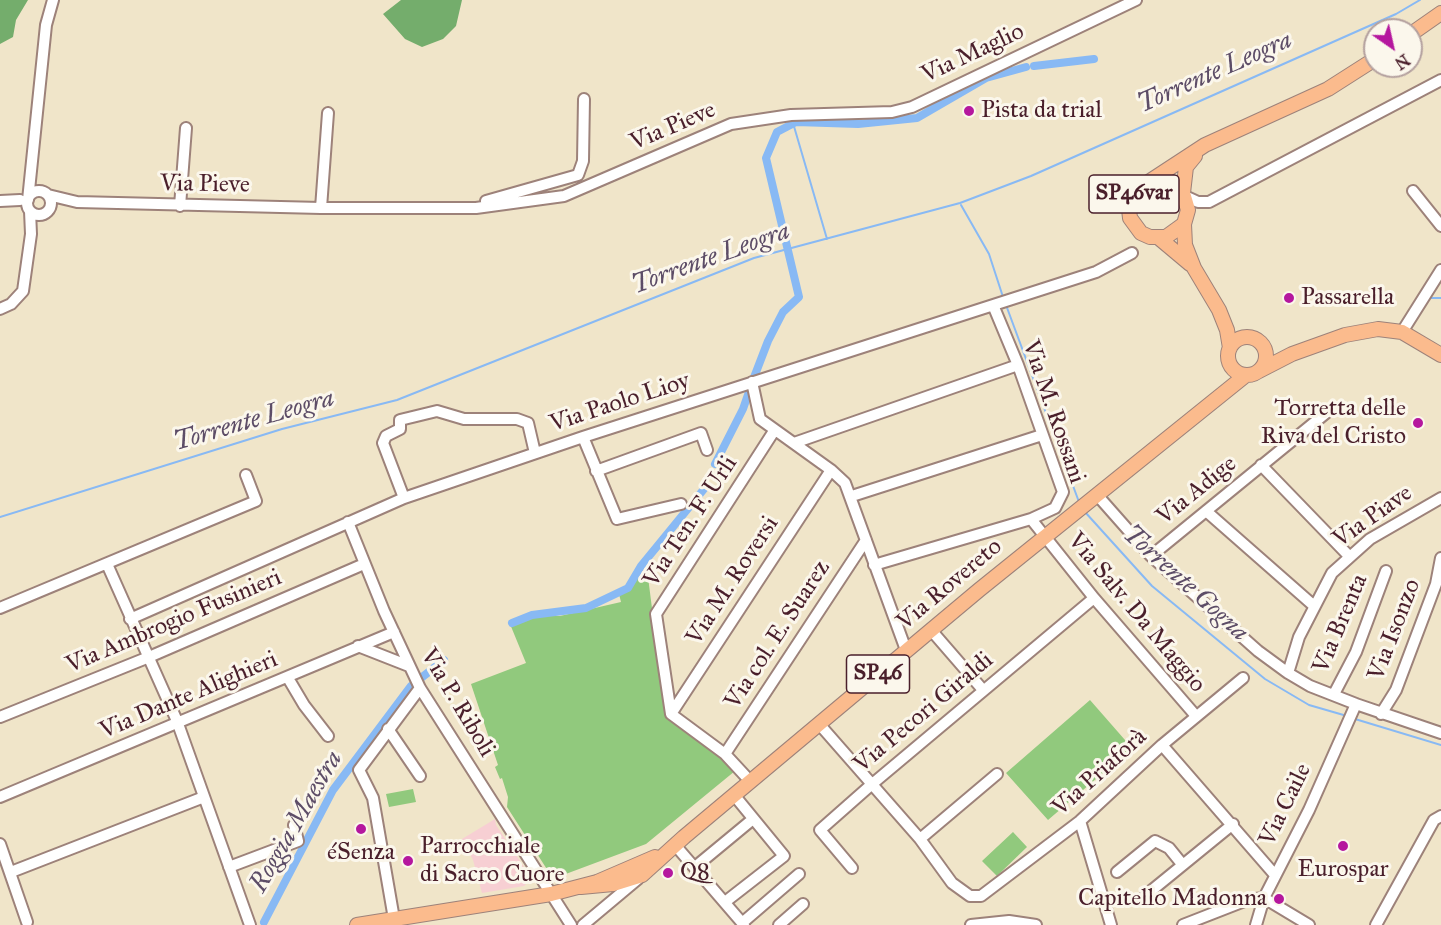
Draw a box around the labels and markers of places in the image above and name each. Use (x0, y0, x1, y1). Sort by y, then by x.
place label: Pista da trial (981, 97, 1102, 125)
marker: Pista da trial (962, 104, 976, 118)
place label: Passarella (1301, 284, 1394, 312)
marker: Passarella (1282, 291, 1296, 305)
place label: Torretta delle Riva del Cristo (1261, 395, 1406, 451)
marker: Torretta delle Riva del Cristo (1411, 416, 1425, 430)
marker: éSenza (354, 822, 368, 836)
place label: Parrocchiale di Sacro Cuore (420, 833, 564, 889)
place label: éSenza (327, 839, 395, 867)
marker: Eurospar (1336, 839, 1350, 853)
marker: Parrocchiale di Sacro Cuore (401, 854, 415, 868)
place label: Eurospar (1297, 856, 1389, 884)
place label: Q8 (680, 859, 710, 887)
marker: Q8 (661, 866, 675, 880)
place label: Capitello Madonna (1078, 885, 1267, 913)
marker: Capitello Madonna (1272, 892, 1286, 906)

